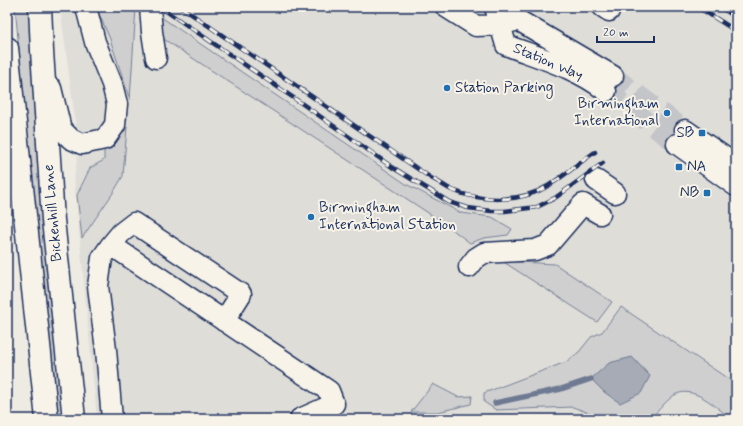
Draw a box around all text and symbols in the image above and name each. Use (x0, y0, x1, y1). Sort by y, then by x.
scale bar (597, 18, 654, 44)
text: 20 m (603, 25, 629, 41)
street label: Station Way (510, 38, 586, 86)
place label: Station Parking (455, 78, 553, 99)
marker: Station Parking (442, 83, 452, 93)
place label: Birmingham International (574, 94, 659, 131)
marker: Birmingham International (662, 108, 672, 118)
place label: SB (677, 123, 694, 143)
marker: SB (697, 128, 707, 138)
place label: NA (687, 157, 706, 177)
marker: NA (674, 162, 684, 172)
street label: Bickenhill Lane (39, 163, 67, 263)
place label: NB (680, 183, 699, 203)
marker: NB (702, 188, 712, 198)
place label: Birmingham International Station (319, 198, 456, 235)
marker: Birmingham International Station (306, 212, 316, 222)

